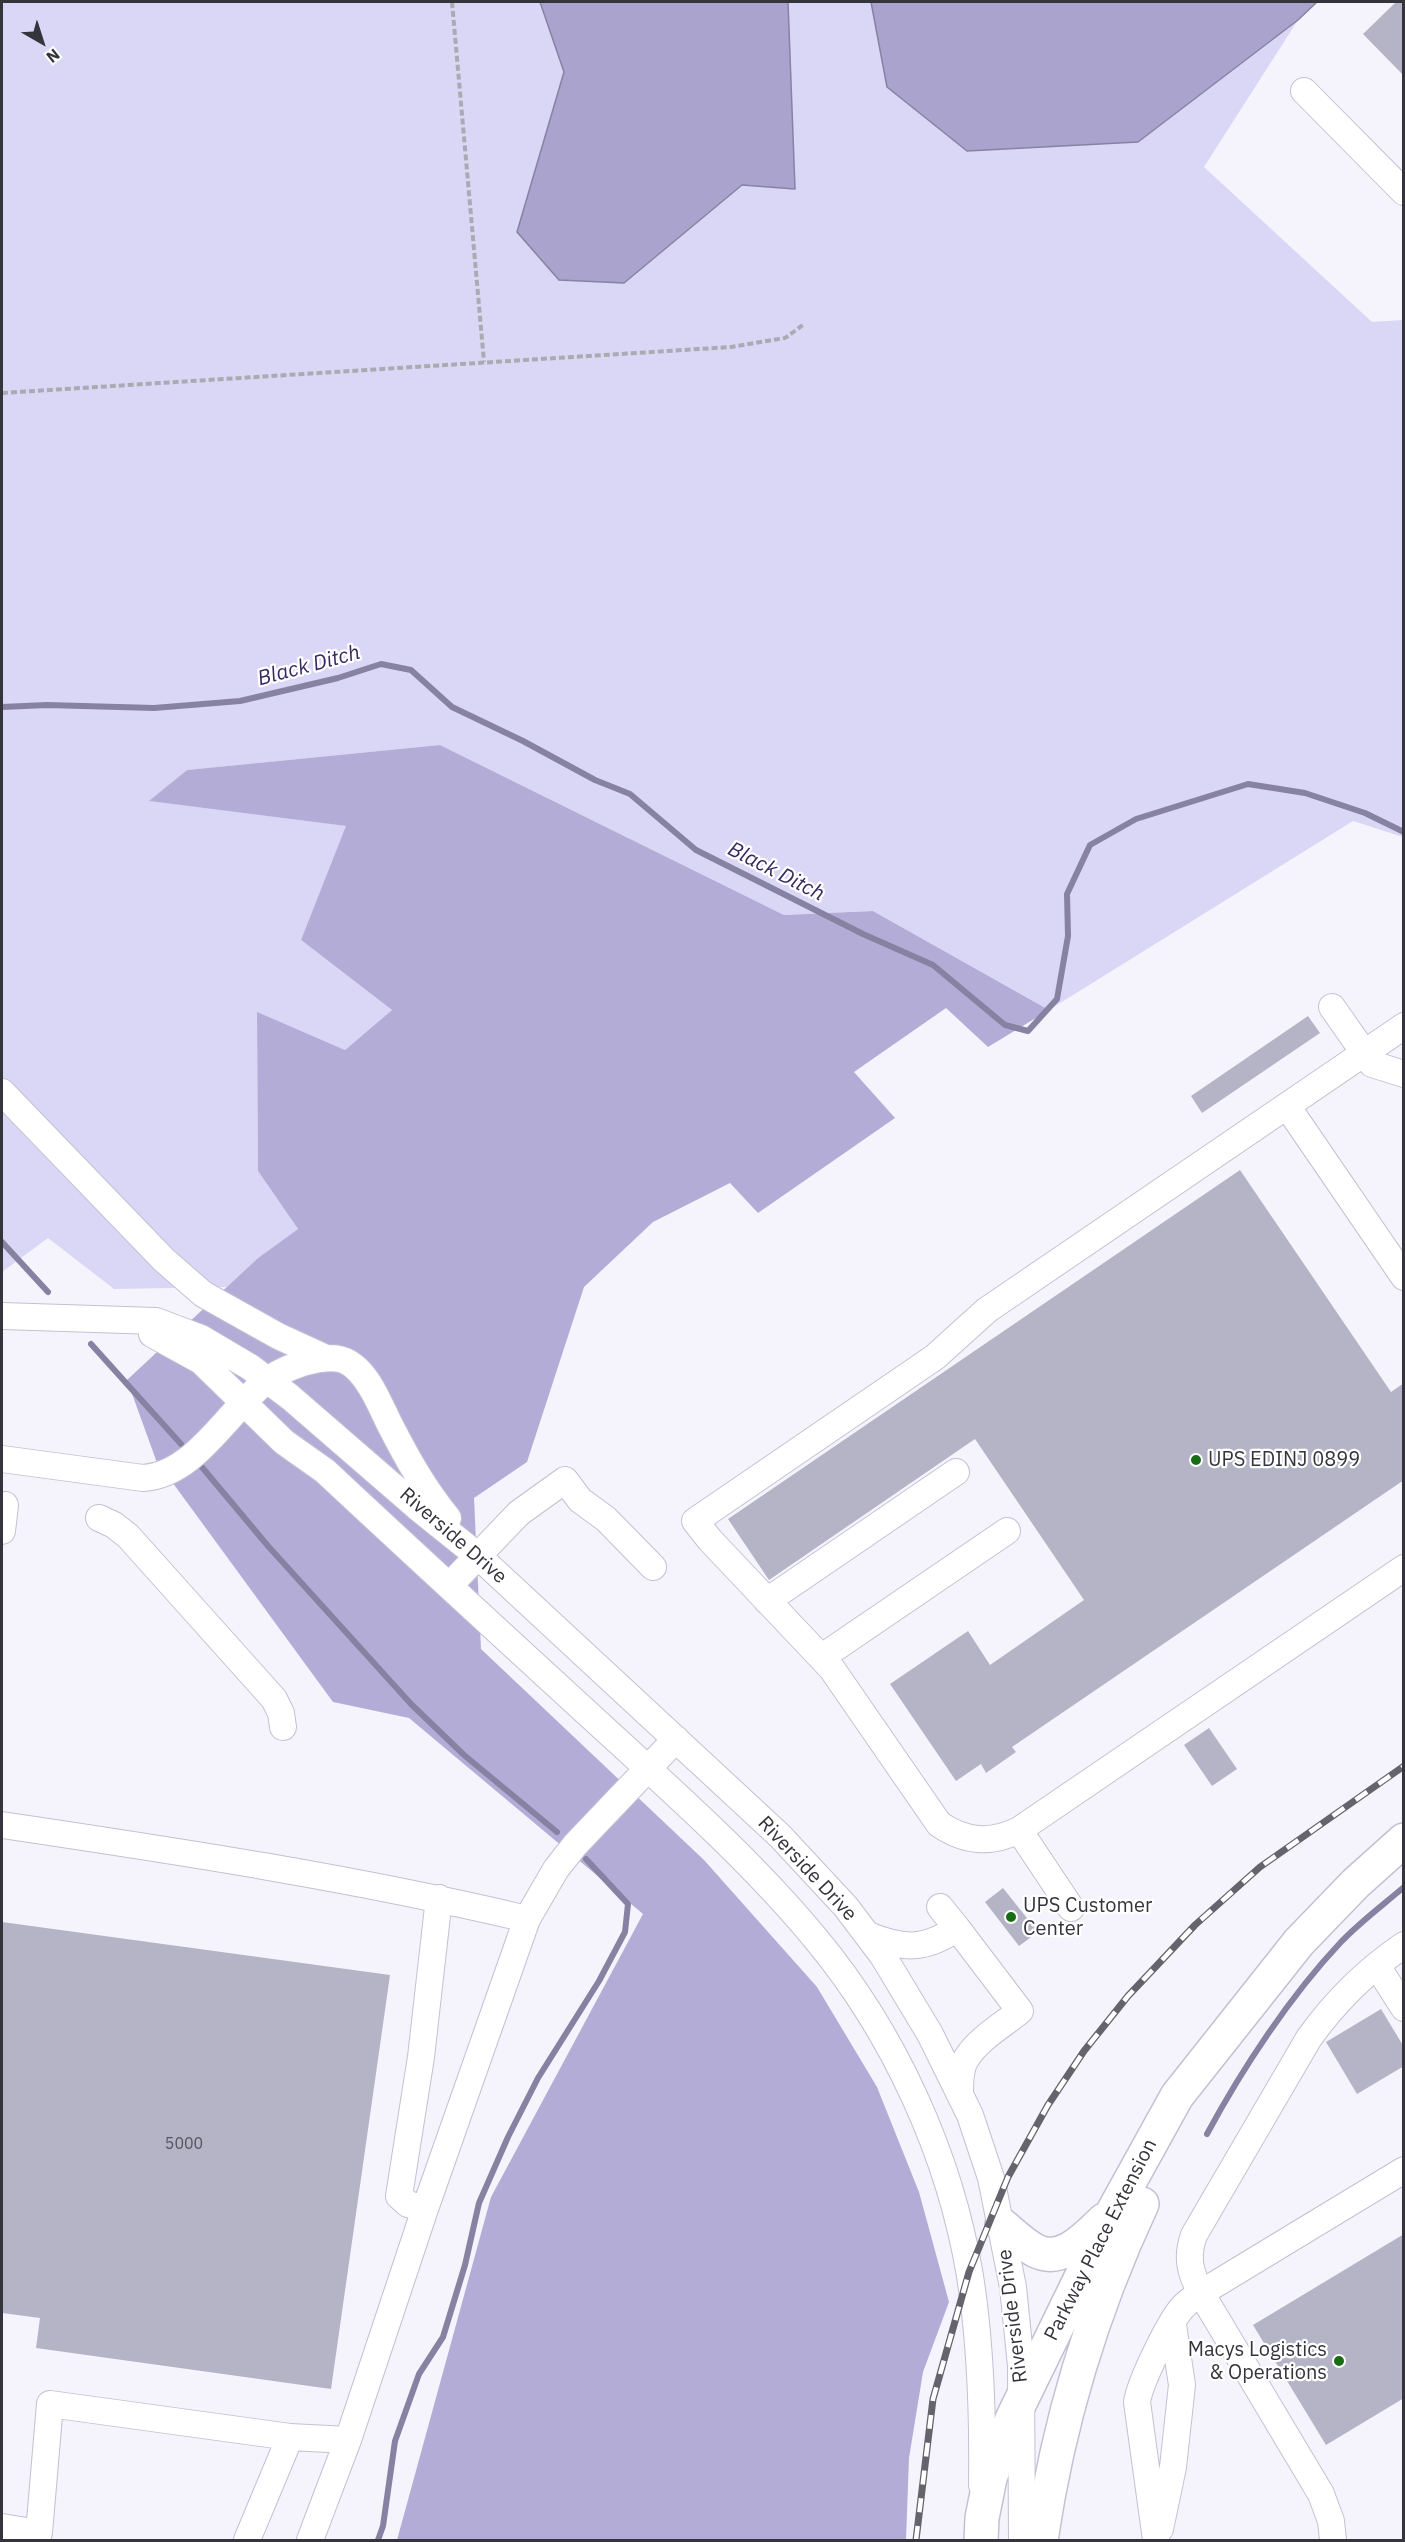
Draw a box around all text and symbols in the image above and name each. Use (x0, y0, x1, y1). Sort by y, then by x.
north arrow (12, 12, 72, 72)
text: N (43, 45, 64, 67)
water label: Black Ditch (255, 640, 363, 692)
water label: Black Ditch (723, 837, 829, 907)
place label: UPS EDINJ 0899 (1208, 1448, 1360, 1472)
marker: UPS EDINJ 0899 (1189, 1453, 1203, 1467)
street label: Riverside Drive (394, 1483, 512, 1589)
street label: Riverside Drive (752, 1812, 862, 1926)
place label: UPS Customer Center (1023, 1894, 1152, 1941)
marker: UPS Customer Center (1004, 1910, 1018, 1924)
house number: 5000 (165, 2134, 203, 2154)
street label: Parkway Place Extension (1040, 2135, 1162, 2345)
street label: Riverside Drive (993, 2248, 1033, 2384)
place label: Macys Logistics & Operations (1188, 2338, 1327, 2385)
marker: Macys Logistics & Operations (1332, 2354, 1346, 2368)

